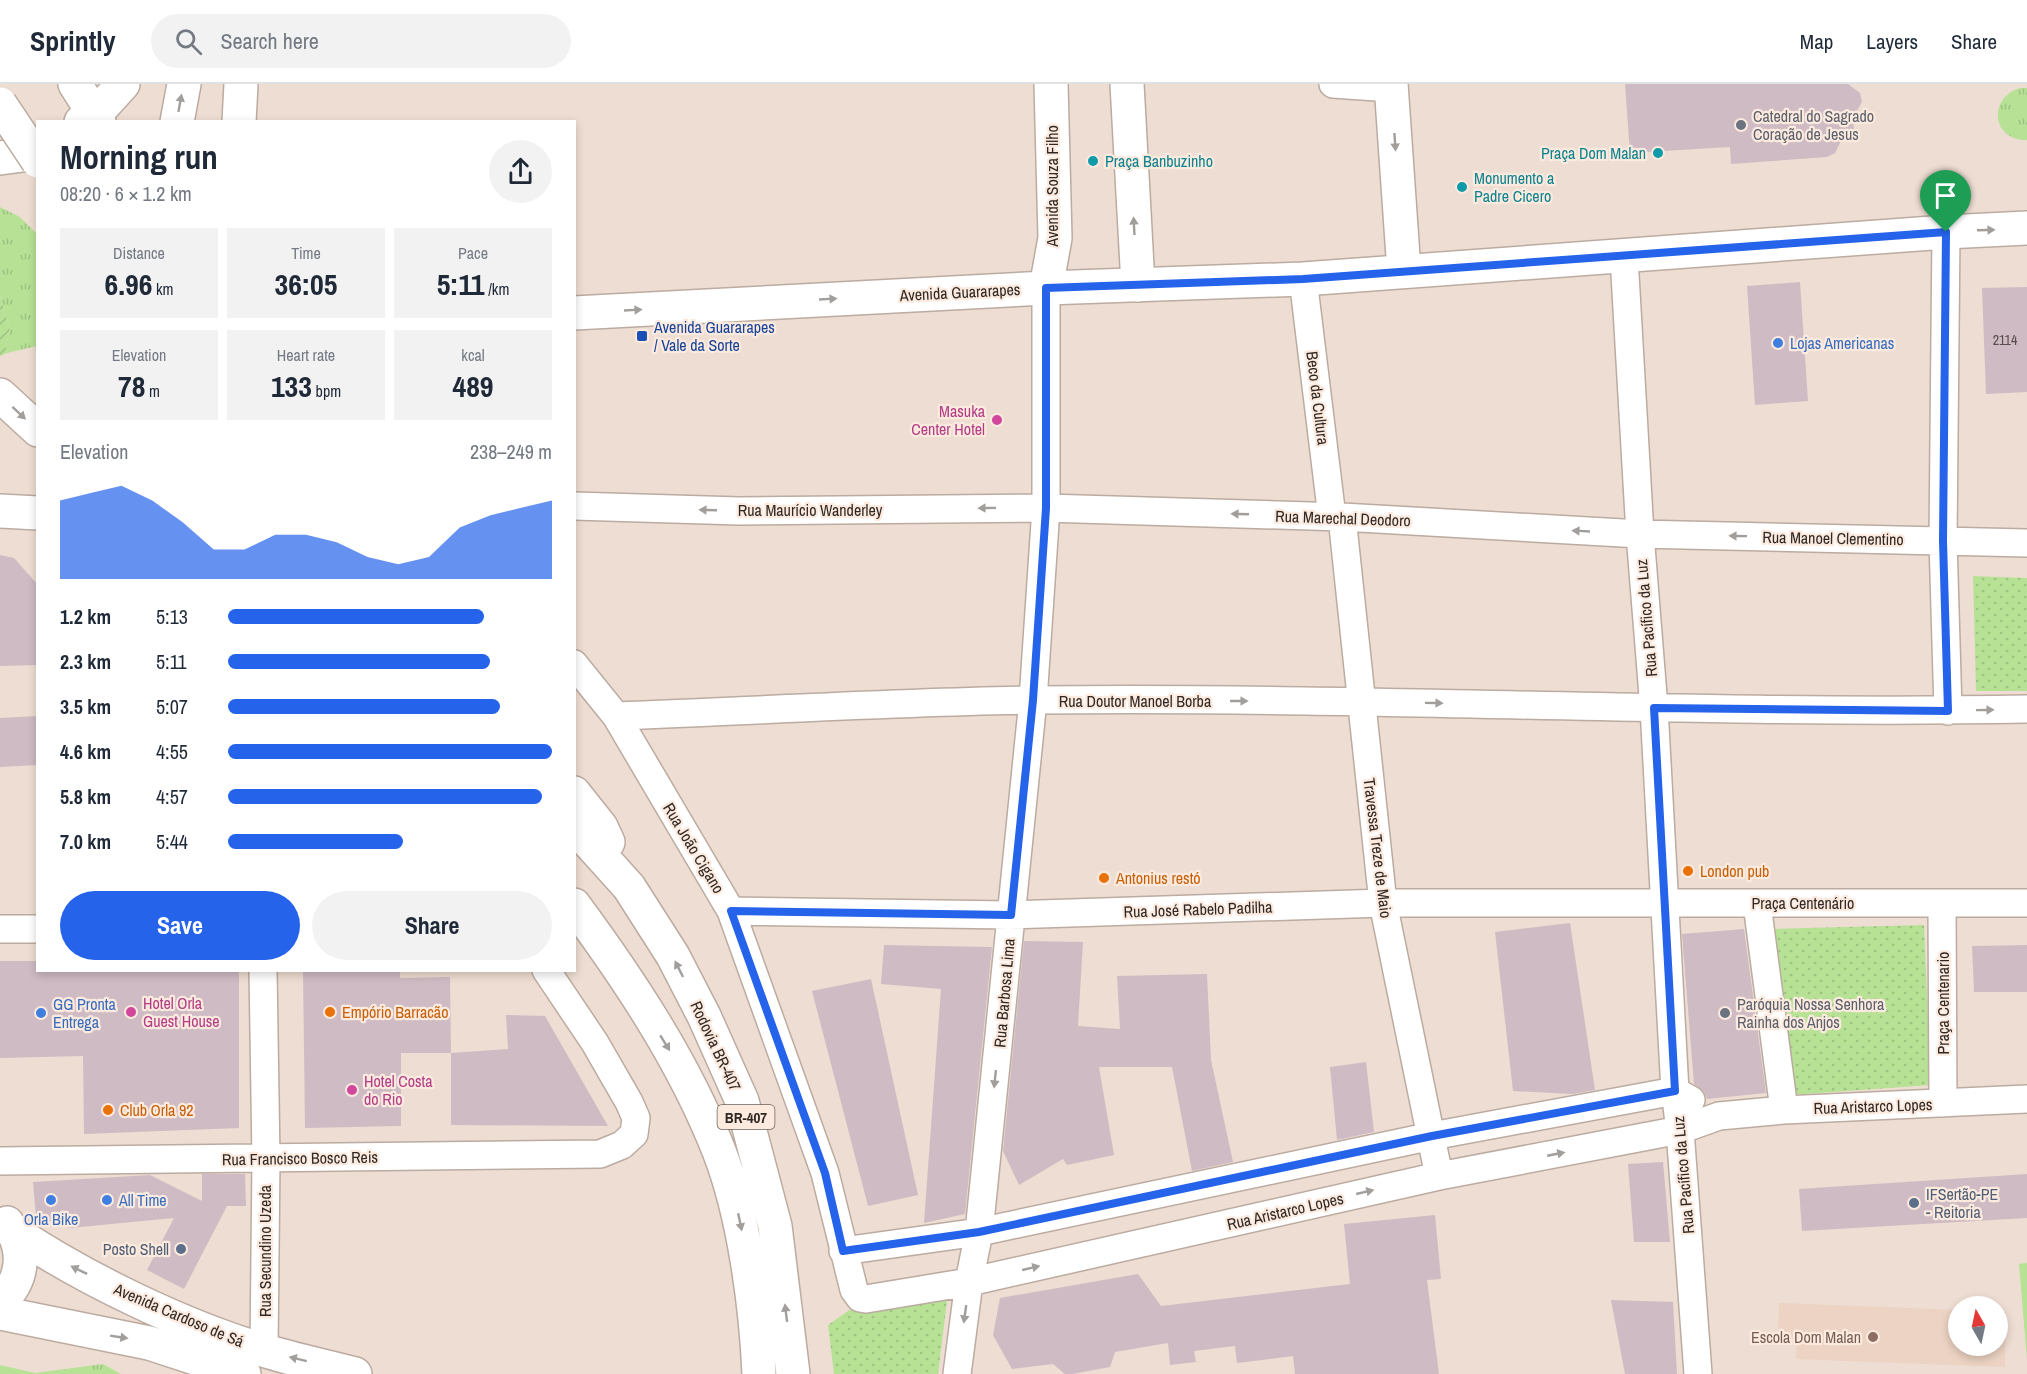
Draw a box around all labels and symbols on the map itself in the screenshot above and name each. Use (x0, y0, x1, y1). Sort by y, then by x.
one-way arrow (176, 93, 185, 112)
place label: Catedral do Sagrado Coração de Jesus (1753, 105, 1874, 145)
marker: Catedral do Sagrado Coração de Jesus (1734, 118, 1748, 132)
street label: Avenida Souza Filho (1041, 125, 1063, 248)
one-way arrow (1390, 133, 1399, 152)
place label: Praça Dom Malan (1541, 142, 1646, 164)
marker: Praça Dom Malan (1651, 146, 1665, 160)
place label: Praça Banbuzinho (1105, 150, 1213, 172)
marker: Praça Banbuzinho (1086, 154, 1100, 168)
place label: Monumento a Padre Cicero (1474, 167, 1555, 207)
pin (1920, 170, 1971, 232)
marker: Monumento a Padre Cicero (1455, 180, 1469, 194)
one-way arrow (1130, 217, 1139, 236)
one-way arrow (1977, 225, 1996, 235)
street label: Avenida Guararapes (898, 278, 1021, 306)
one-way arrow (818, 295, 837, 304)
one-way arrow (623, 305, 642, 314)
place label: Avenida Guararapes / Vale da Sorte (653, 316, 775, 356)
marker: Avenida Guararapes / Vale da Sorte (635, 329, 649, 343)
house number: 2114 (1993, 331, 2018, 349)
place label: Lojas Americanas (1790, 332, 1894, 354)
marker: Lojas Americanas (1771, 336, 1785, 350)
street label: Beco da Cultura (1301, 350, 1335, 447)
place label: Masuka Center Hotel (911, 400, 986, 440)
one-way arrow (11, 406, 26, 420)
marker: Masuka Center Hotel (990, 413, 1004, 427)
street label: Rua Maurício Wanderley (738, 499, 883, 521)
one-way arrow (978, 503, 997, 513)
one-way arrow (699, 505, 718, 515)
street label: Rua Marechal Deodoro (1275, 505, 1411, 531)
one-way arrow (1230, 509, 1249, 519)
one-way arrow (1572, 526, 1591, 535)
street label: Rua Manoel Clementino (1762, 526, 1904, 550)
one-way arrow (1728, 531, 1747, 541)
street label: Rua Pacífico da Luz (1630, 558, 1662, 678)
street label: Rua Doutor Manoel Borba (1059, 690, 1212, 712)
one-way arrow (1229, 696, 1248, 706)
one-way arrow (1424, 699, 1443, 708)
one-way arrow (1976, 705, 1995, 715)
street label: Travessa Treze de Maio (1358, 777, 1398, 919)
street label: Rua João Cigano (658, 799, 730, 897)
place label: London pub (1700, 860, 1769, 882)
marker: London pub (1681, 864, 1695, 878)
place label: Antonius restó (1115, 867, 1201, 889)
marker: Antonius restó (1097, 871, 1111, 885)
street label: Praça Centenário (1752, 892, 1854, 914)
street label: Rua José Rabelo Padilha (1123, 895, 1273, 923)
street label: Rua Barbosa Lima (988, 937, 1020, 1048)
street label: Praça Centenario (1932, 952, 1954, 1054)
one-way arrow (674, 960, 684, 977)
place label: Hotel Orla Guest House (143, 992, 220, 1032)
place label: GG Pronta Entrega (53, 993, 116, 1033)
place label: Paróquia Nossa Senhora Rainha dos Anjos (1737, 993, 1885, 1033)
street label: Rodovia BR-407 (686, 997, 746, 1095)
place label: Empório Barracão (342, 1001, 448, 1023)
marker: Hotel Orla Guest House (124, 1005, 138, 1019)
marker: Empório Barracão (323, 1005, 337, 1019)
marker: GG Pronta Entrega (34, 1006, 48, 1020)
marker: Paróquia Nossa Senhora Rainha dos Anjos (1718, 1006, 1732, 1020)
one-way arrow (660, 1035, 671, 1051)
one-way arrow (990, 1069, 1000, 1088)
place label: Hotel Costa do Rio (364, 1070, 433, 1110)
marker: Hotel Costa do Rio (345, 1083, 359, 1097)
street label: Rua Aristarco Lopes (1813, 1093, 1933, 1119)
place label: Club Orla 92 (120, 1099, 194, 1121)
marker: Club Orla 92 (101, 1103, 115, 1117)
road number: BR-407 (718, 1105, 774, 1129)
street label: Rua Pacífico da Luz (1667, 1115, 1699, 1235)
street label: Rua Francisco Bosco Reis (222, 1146, 378, 1170)
one-way arrow (1547, 1149, 1566, 1158)
place label: IFSertão-PE - Reitoria (1926, 1183, 1998, 1223)
street label: Rua Secundino Uzeda (254, 1184, 276, 1317)
street label: Rua Aristarco Lopes (1225, 1187, 1345, 1235)
one-way arrow (1356, 1187, 1374, 1197)
place label: All Time (118, 1189, 167, 1211)
marker: Orla Bike (44, 1193, 58, 1207)
marker: All Time (100, 1193, 114, 1207)
marker: IFSertão-PE - Reitoria (1907, 1196, 1921, 1210)
place label: Orla Bike (24, 1208, 78, 1230)
one-way arrow (736, 1213, 745, 1232)
place label: Posto Shell (103, 1238, 169, 1260)
marker: Posto Shell (174, 1242, 188, 1256)
one-way arrow (1022, 1263, 1041, 1272)
one-way arrow (70, 1266, 88, 1276)
street label: Avenida Cardoso de Sá (110, 1277, 248, 1353)
north arrow (1948, 1296, 2008, 1356)
one-way arrow (781, 1303, 790, 1322)
one-way arrow (960, 1304, 970, 1323)
place label: Escola Dom Malan (1751, 1326, 1861, 1348)
marker: Escola Dom Malan (1866, 1330, 1880, 1344)
one-way arrow (110, 1332, 129, 1341)
one-way arrow (289, 1354, 307, 1364)

